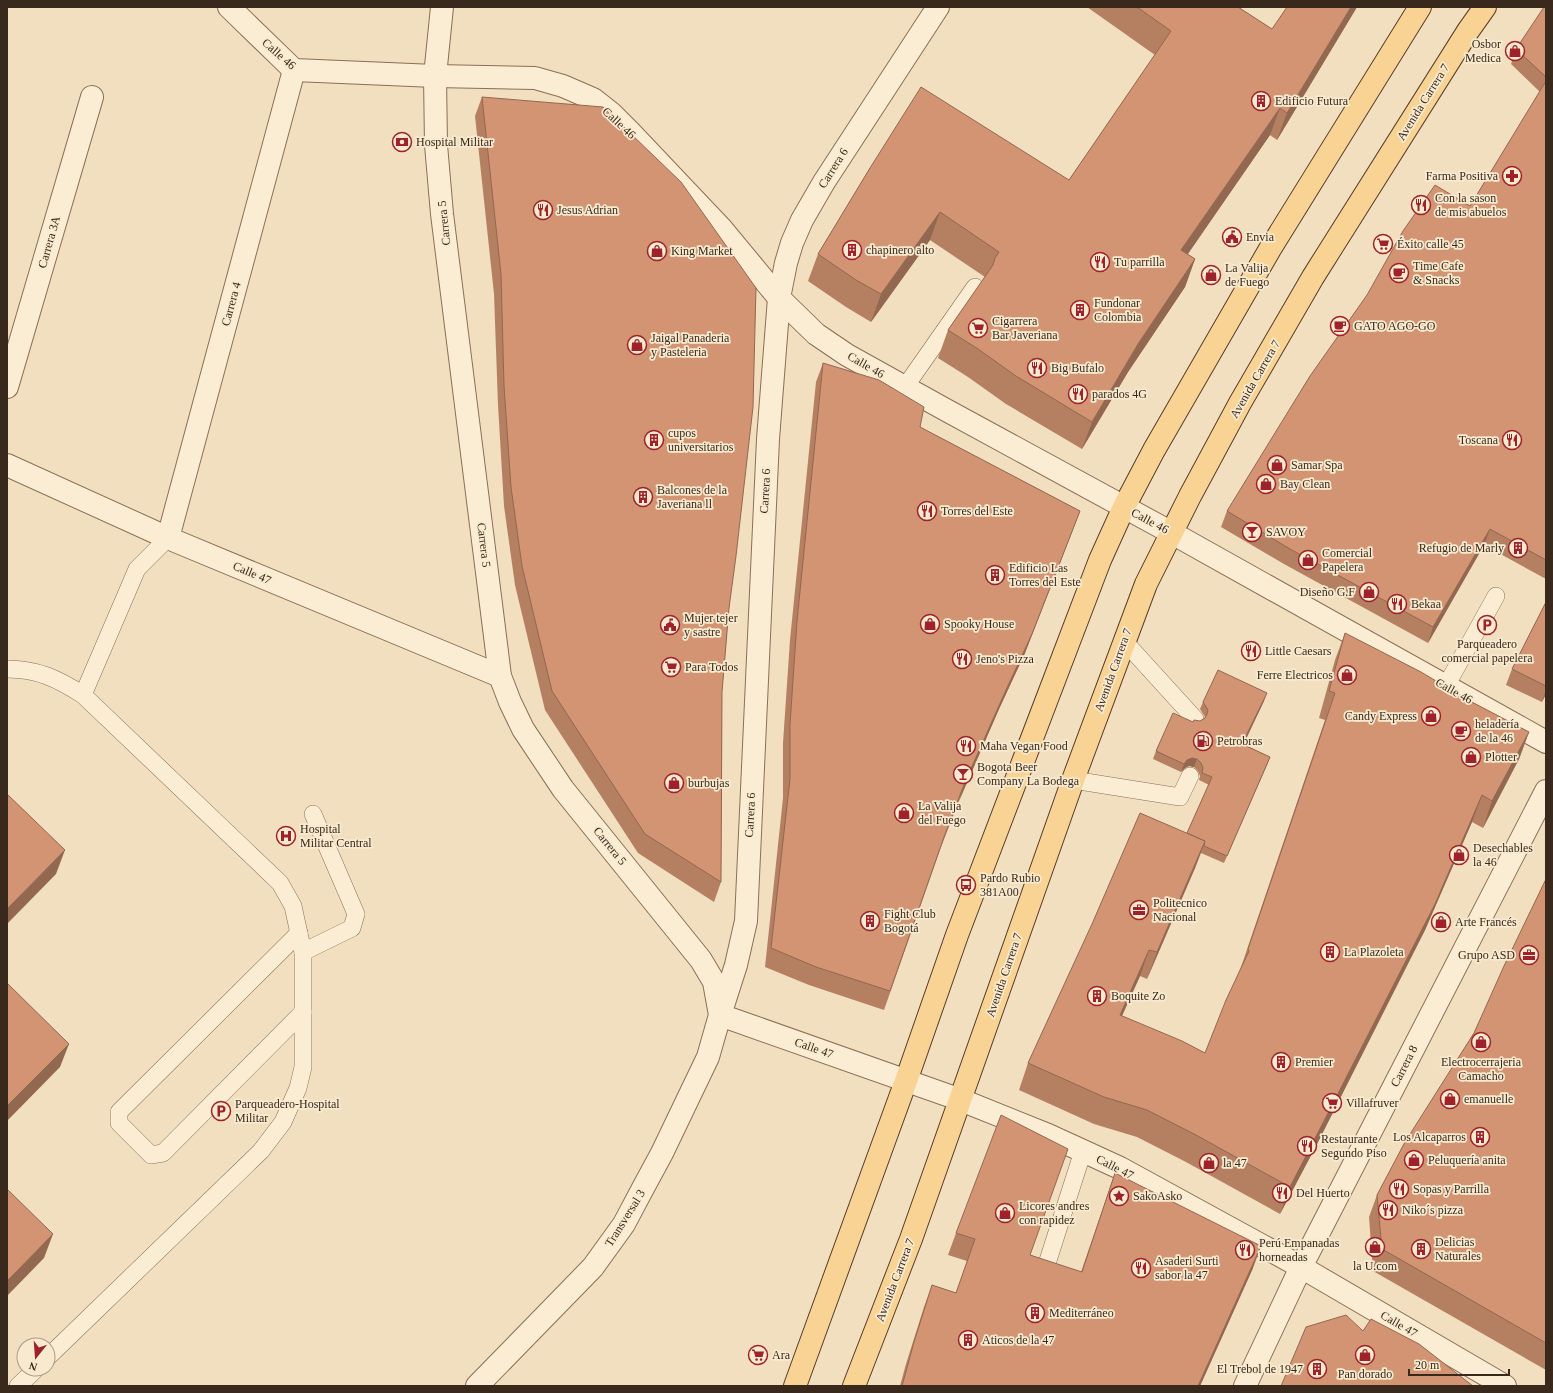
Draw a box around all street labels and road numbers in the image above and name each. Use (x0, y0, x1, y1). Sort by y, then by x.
street label: Calle 46 (259, 35, 299, 73)
street label: Avenida Carrera 7 (1394, 61, 1452, 143)
street label: Calle 46 (599, 104, 639, 142)
street label: Carrera 6 (815, 145, 851, 191)
street label: Carrera 5 (435, 200, 453, 246)
street label: Carrera 3A (35, 214, 63, 270)
street label: Carrera 4 (218, 280, 244, 328)
street label: Avenida Carrera 7 (1227, 338, 1283, 420)
street label: Calle 46 (845, 349, 887, 381)
street label: Carrera 6 (757, 468, 773, 514)
street label: Calle 46 (1129, 505, 1171, 537)
street label: Carrera 5 (474, 522, 494, 568)
street label: Calle 47 (231, 559, 273, 587)
street label: Avenida Carrera 7 (1091, 626, 1135, 714)
street label: Calle 46 (1433, 675, 1475, 707)
street label: Carrera 6 (742, 792, 758, 838)
street label: Carrera 5 (590, 824, 630, 868)
street label: Avenida Carrera 7 (983, 931, 1025, 1019)
street label: Calle 47 (793, 1035, 835, 1061)
street label: Carrera 8 (1388, 1043, 1420, 1089)
street label: Calle 47 (1094, 1152, 1136, 1182)
street label: Transversal 3 (602, 1187, 648, 1249)
street label: Avenida Carrera 7 (873, 1237, 917, 1323)
street label: Calle 47 (1378, 1308, 1420, 1340)

